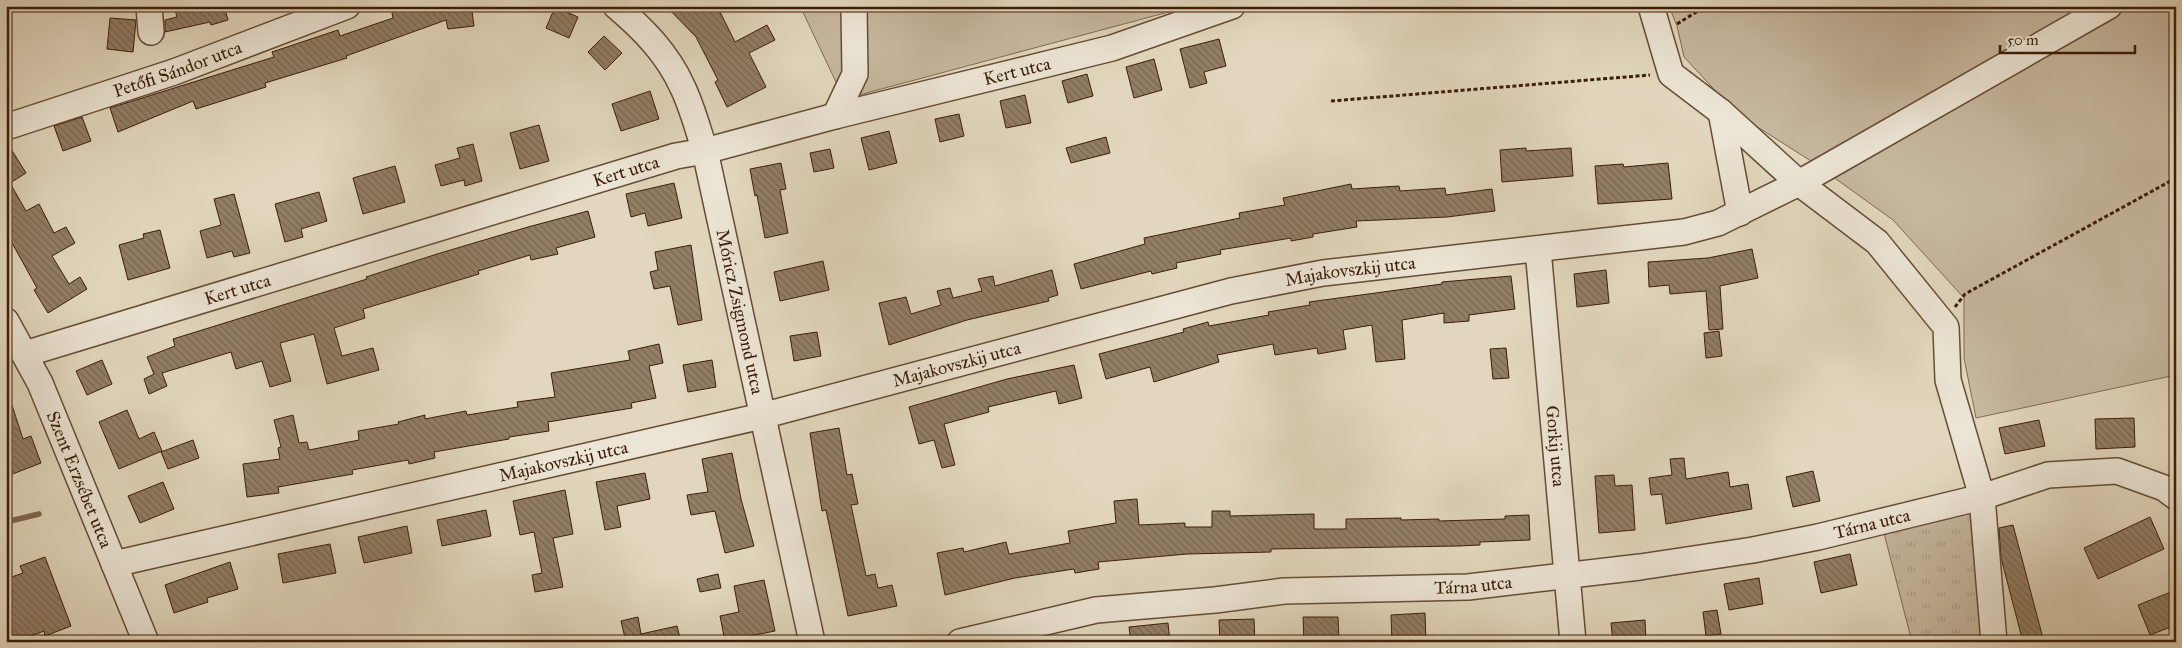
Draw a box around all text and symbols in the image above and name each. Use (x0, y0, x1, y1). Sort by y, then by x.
scale bar (2000, 22, 2134, 54)
text: 50 m (2007, 31, 2039, 49)
street label: Petőfi Sándor utca (110, 36, 245, 102)
street label: Kert utca (981, 52, 1053, 90)
street label: Kert utca (590, 151, 662, 192)
street label: Móricz Zsigmond utca (711, 227, 769, 397)
street label: Majakovszkij utca (1283, 252, 1417, 291)
street label: Kert utca (202, 269, 274, 310)
street label: Majakovszkij utca (890, 336, 1023, 392)
street label: Gorkij utca (1541, 405, 1570, 488)
street label: Szent Erzsébet utca (42, 408, 117, 552)
street label: Majakovszkij utca (497, 436, 631, 487)
street label: Tárna utca (1831, 504, 1913, 544)
street label: Tárna utca (1434, 571, 1514, 599)

